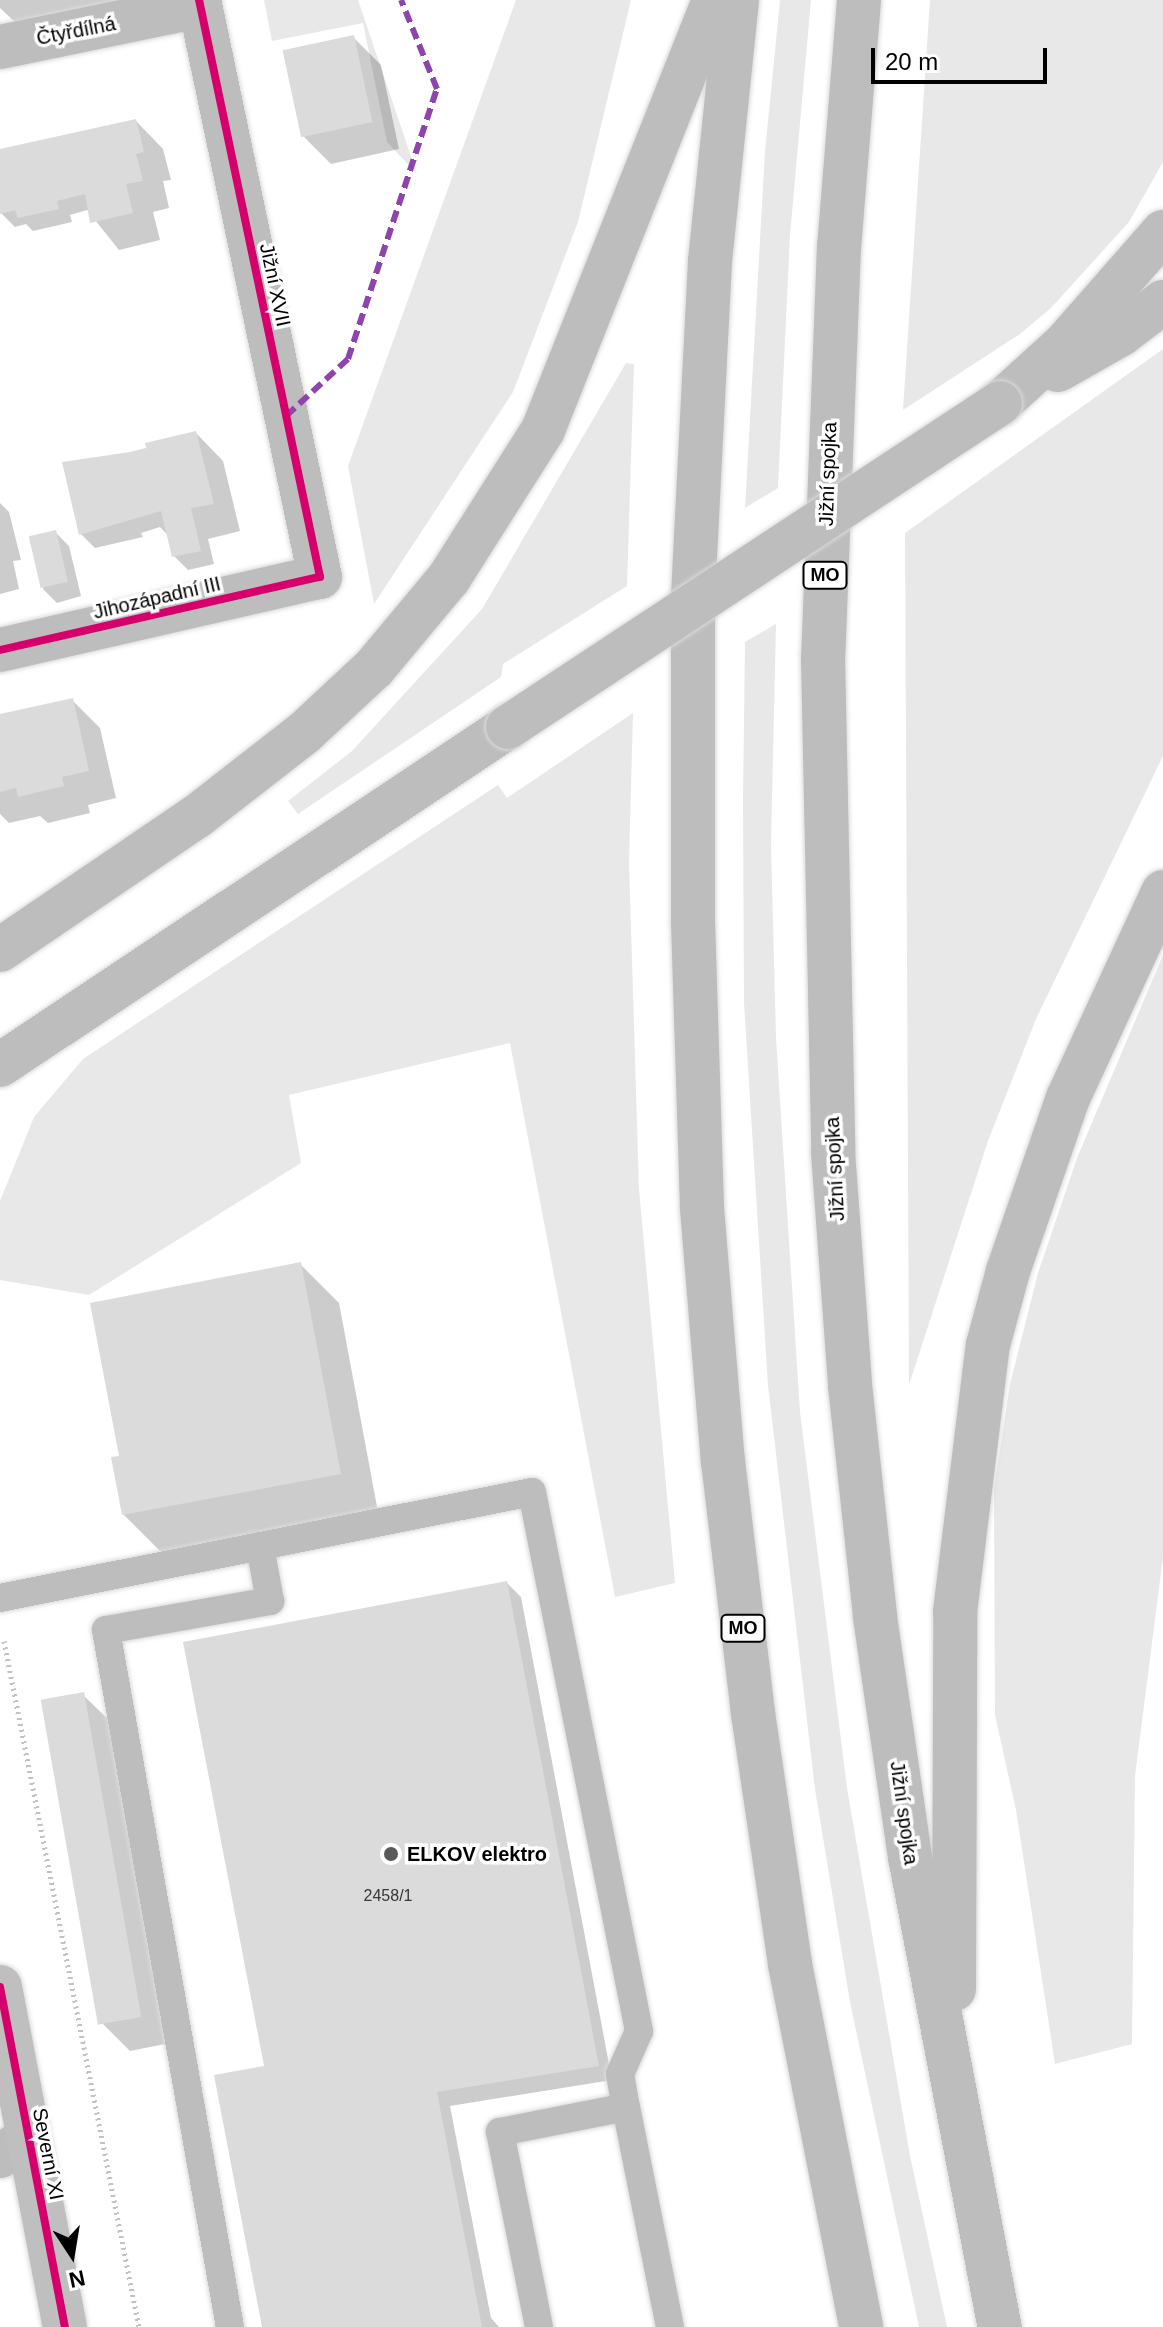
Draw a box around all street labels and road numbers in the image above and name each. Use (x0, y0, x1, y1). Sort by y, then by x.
street label: Čtyřdílná (34, 12, 118, 50)
street label: Jižní XVII (254, 241, 296, 329)
street label: Jižní spojka (814, 421, 842, 527)
road number: MO (801, 561, 849, 589)
street label: Jihozápadní III (91, 572, 223, 624)
street label: Jižní spojka (820, 1116, 850, 1222)
road number: MO (719, 1614, 767, 1642)
street label: Jižní spojka (885, 1760, 923, 1866)
street label: Severní XI (27, 2106, 69, 2202)

